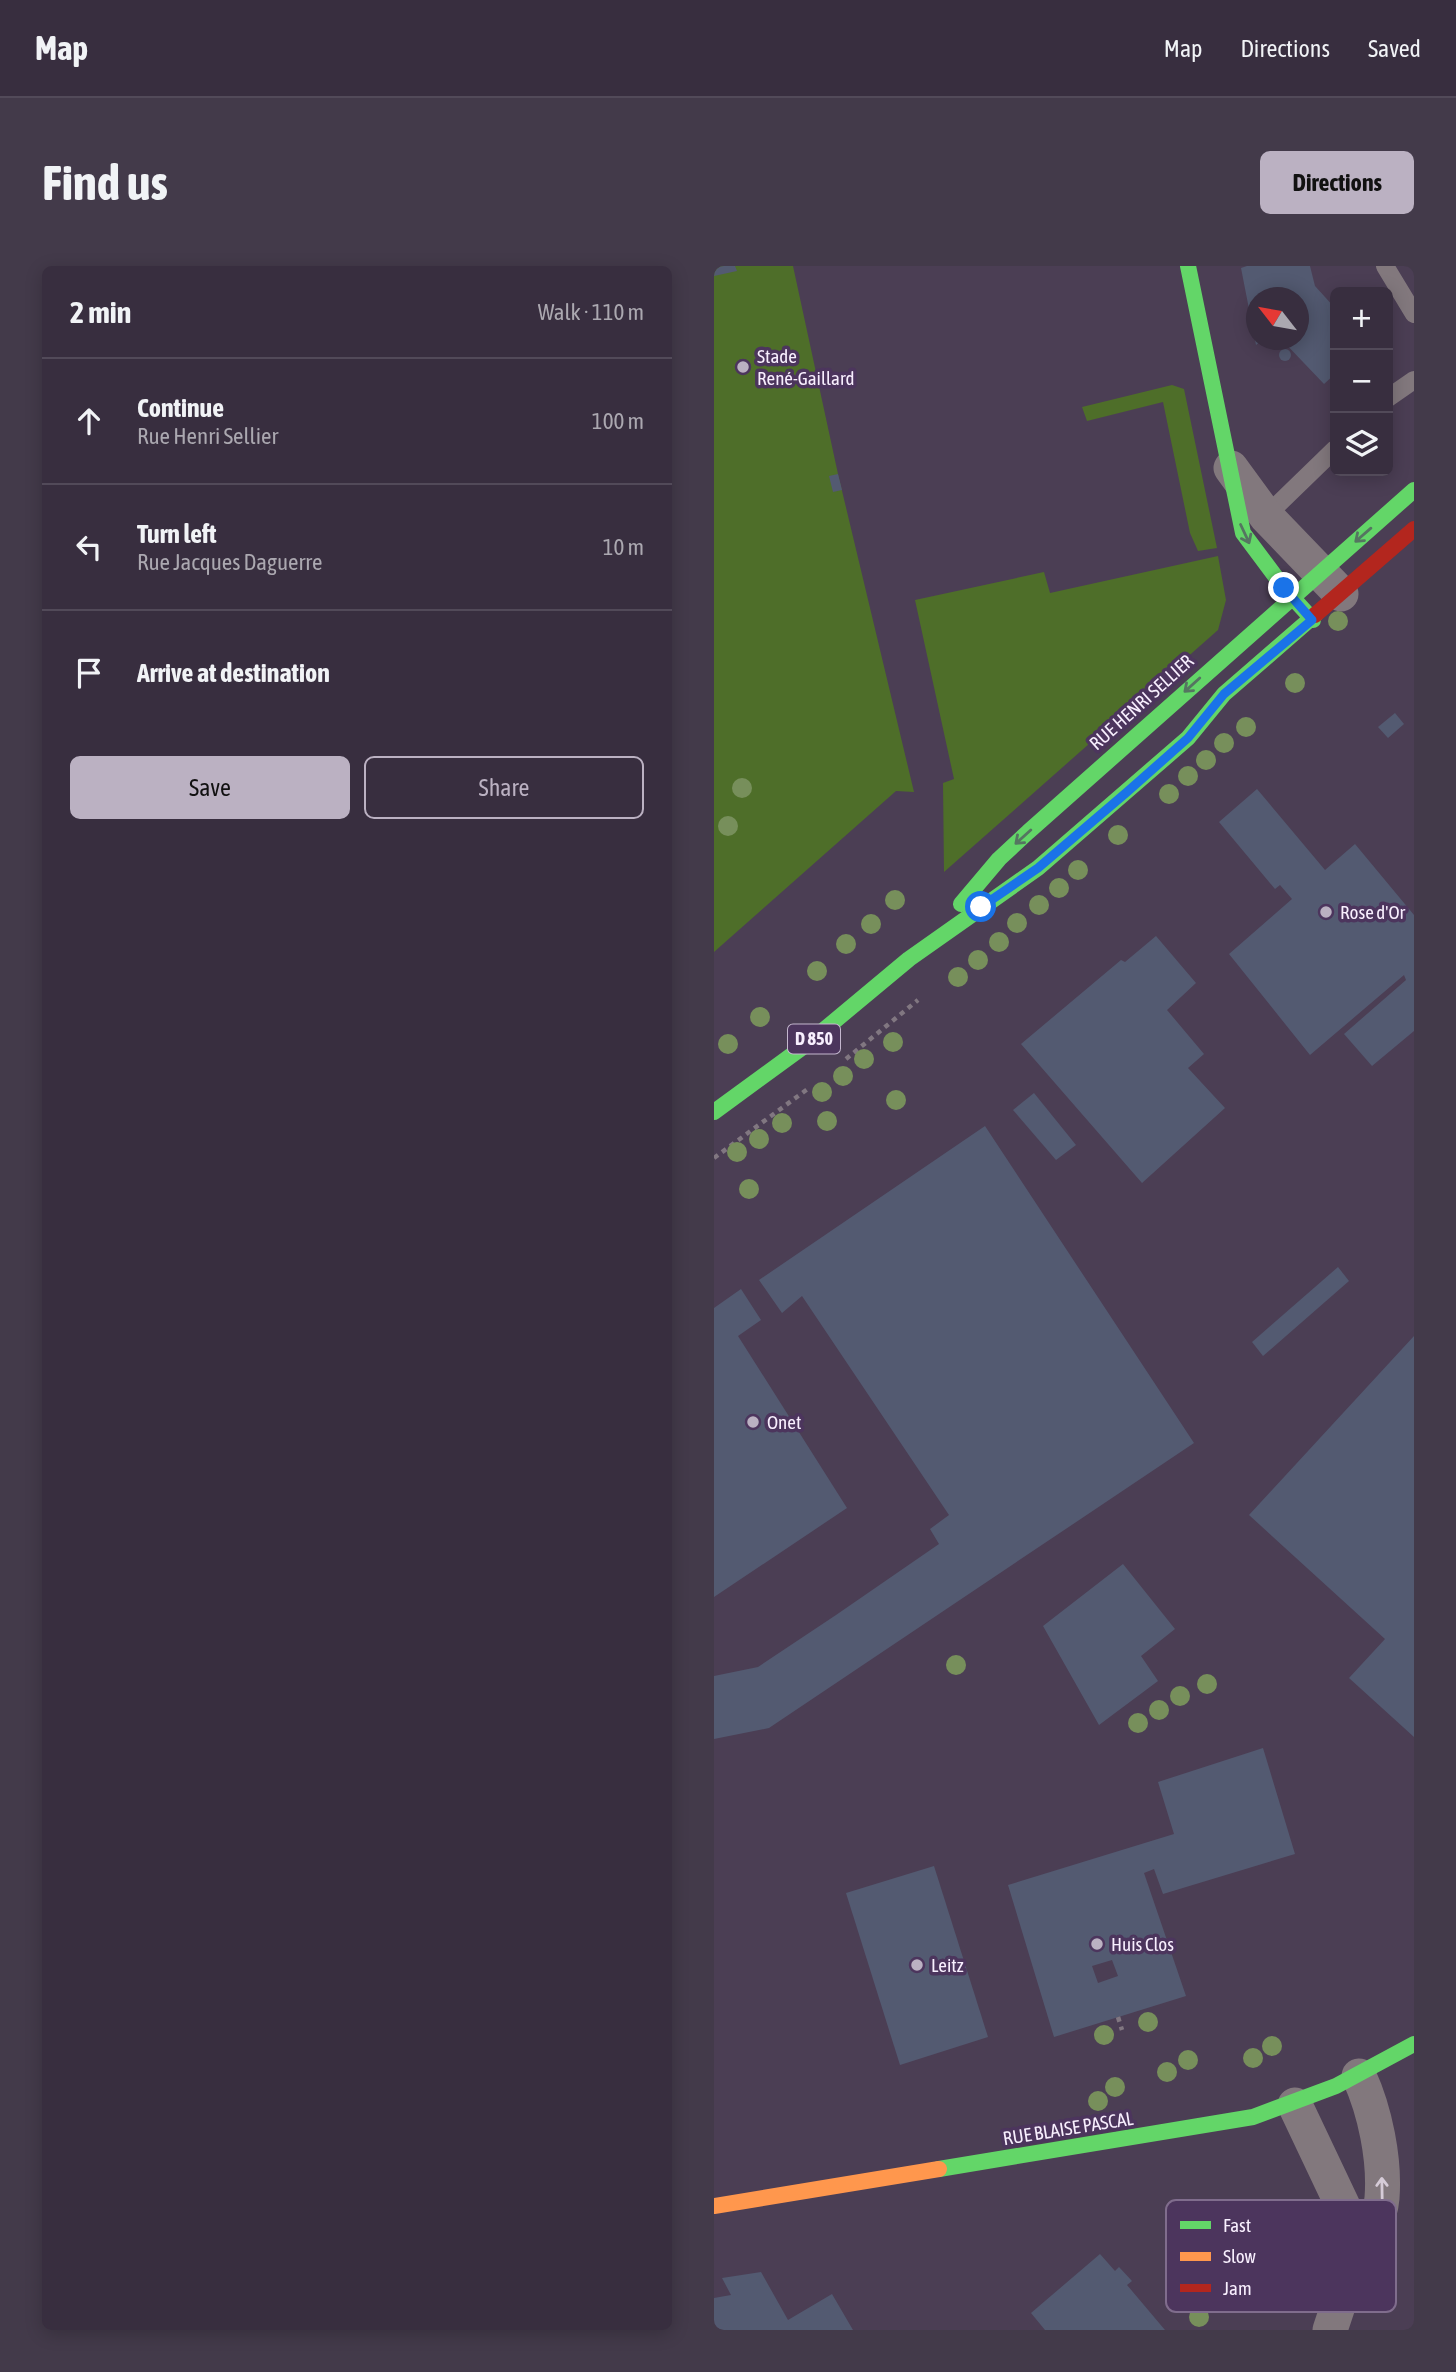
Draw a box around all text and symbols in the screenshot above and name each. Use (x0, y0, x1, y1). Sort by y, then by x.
text: Map (35, 29, 88, 67)
text: Map (1164, 35, 1202, 62)
text: Directions (1240, 35, 1330, 62)
text: Saved (1368, 35, 1421, 62)
button: Directions (1260, 151, 1414, 214)
text: Find us (42, 154, 168, 210)
north arrow (1246, 287, 1309, 350)
map controls (1330, 287, 1393, 476)
button: + (1330, 287, 1393, 350)
text: 2 min (70, 295, 131, 329)
text: Walk · 110 m (538, 299, 644, 325)
place label: Stade René-Gaillard (757, 345, 855, 389)
button: − (1330, 350, 1393, 413)
marker: Stade René-Gaillard (735, 359, 751, 375)
text: Continue (137, 393, 224, 423)
icon: ahead (70, 402, 108, 440)
text: 100 m (592, 408, 644, 434)
button: layers (1330, 413, 1393, 476)
text: Rue Henri Sellier (137, 423, 278, 449)
text: Turn left (137, 519, 217, 549)
one-way arrow (1239, 523, 1253, 544)
one-way arrow (1354, 526, 1372, 542)
icon: left (70, 528, 108, 566)
text: 10 m (603, 534, 644, 560)
text: Rue Jacques Daguerre (137, 549, 323, 575)
route end (1268, 572, 1299, 603)
street label: RUE HENRI SELLIER (1085, 649, 1198, 754)
icon: arrive (70, 654, 108, 692)
text: Arrive at destination (137, 658, 330, 688)
one-way arrow (1183, 677, 1201, 693)
button: Save (70, 756, 350, 819)
button: Share (364, 756, 644, 819)
one-way arrow (1014, 829, 1032, 845)
route start (965, 891, 996, 922)
place label: Rose d'Or (1340, 901, 1406, 923)
marker: Rose d'Or (1318, 904, 1334, 920)
road number: D 850 (788, 1024, 840, 1054)
place label: Onet (767, 1411, 801, 1433)
marker: Onet (745, 1414, 761, 1430)
place label: Huis Clos (1111, 1933, 1174, 1955)
marker: Huis Clos (1089, 1936, 1105, 1952)
place label: Leitz (931, 1954, 964, 1976)
marker: Leitz (909, 1957, 925, 1973)
street label: RUE BLAISE PASCAL (1001, 2107, 1135, 2149)
one-way arrow (1375, 2176, 1389, 2199)
legend (1166, 2200, 1396, 2312)
text: Fast (1223, 2214, 1251, 2236)
text: Slow (1223, 2245, 1257, 2267)
text: Jam (1223, 2277, 1252, 2299)

